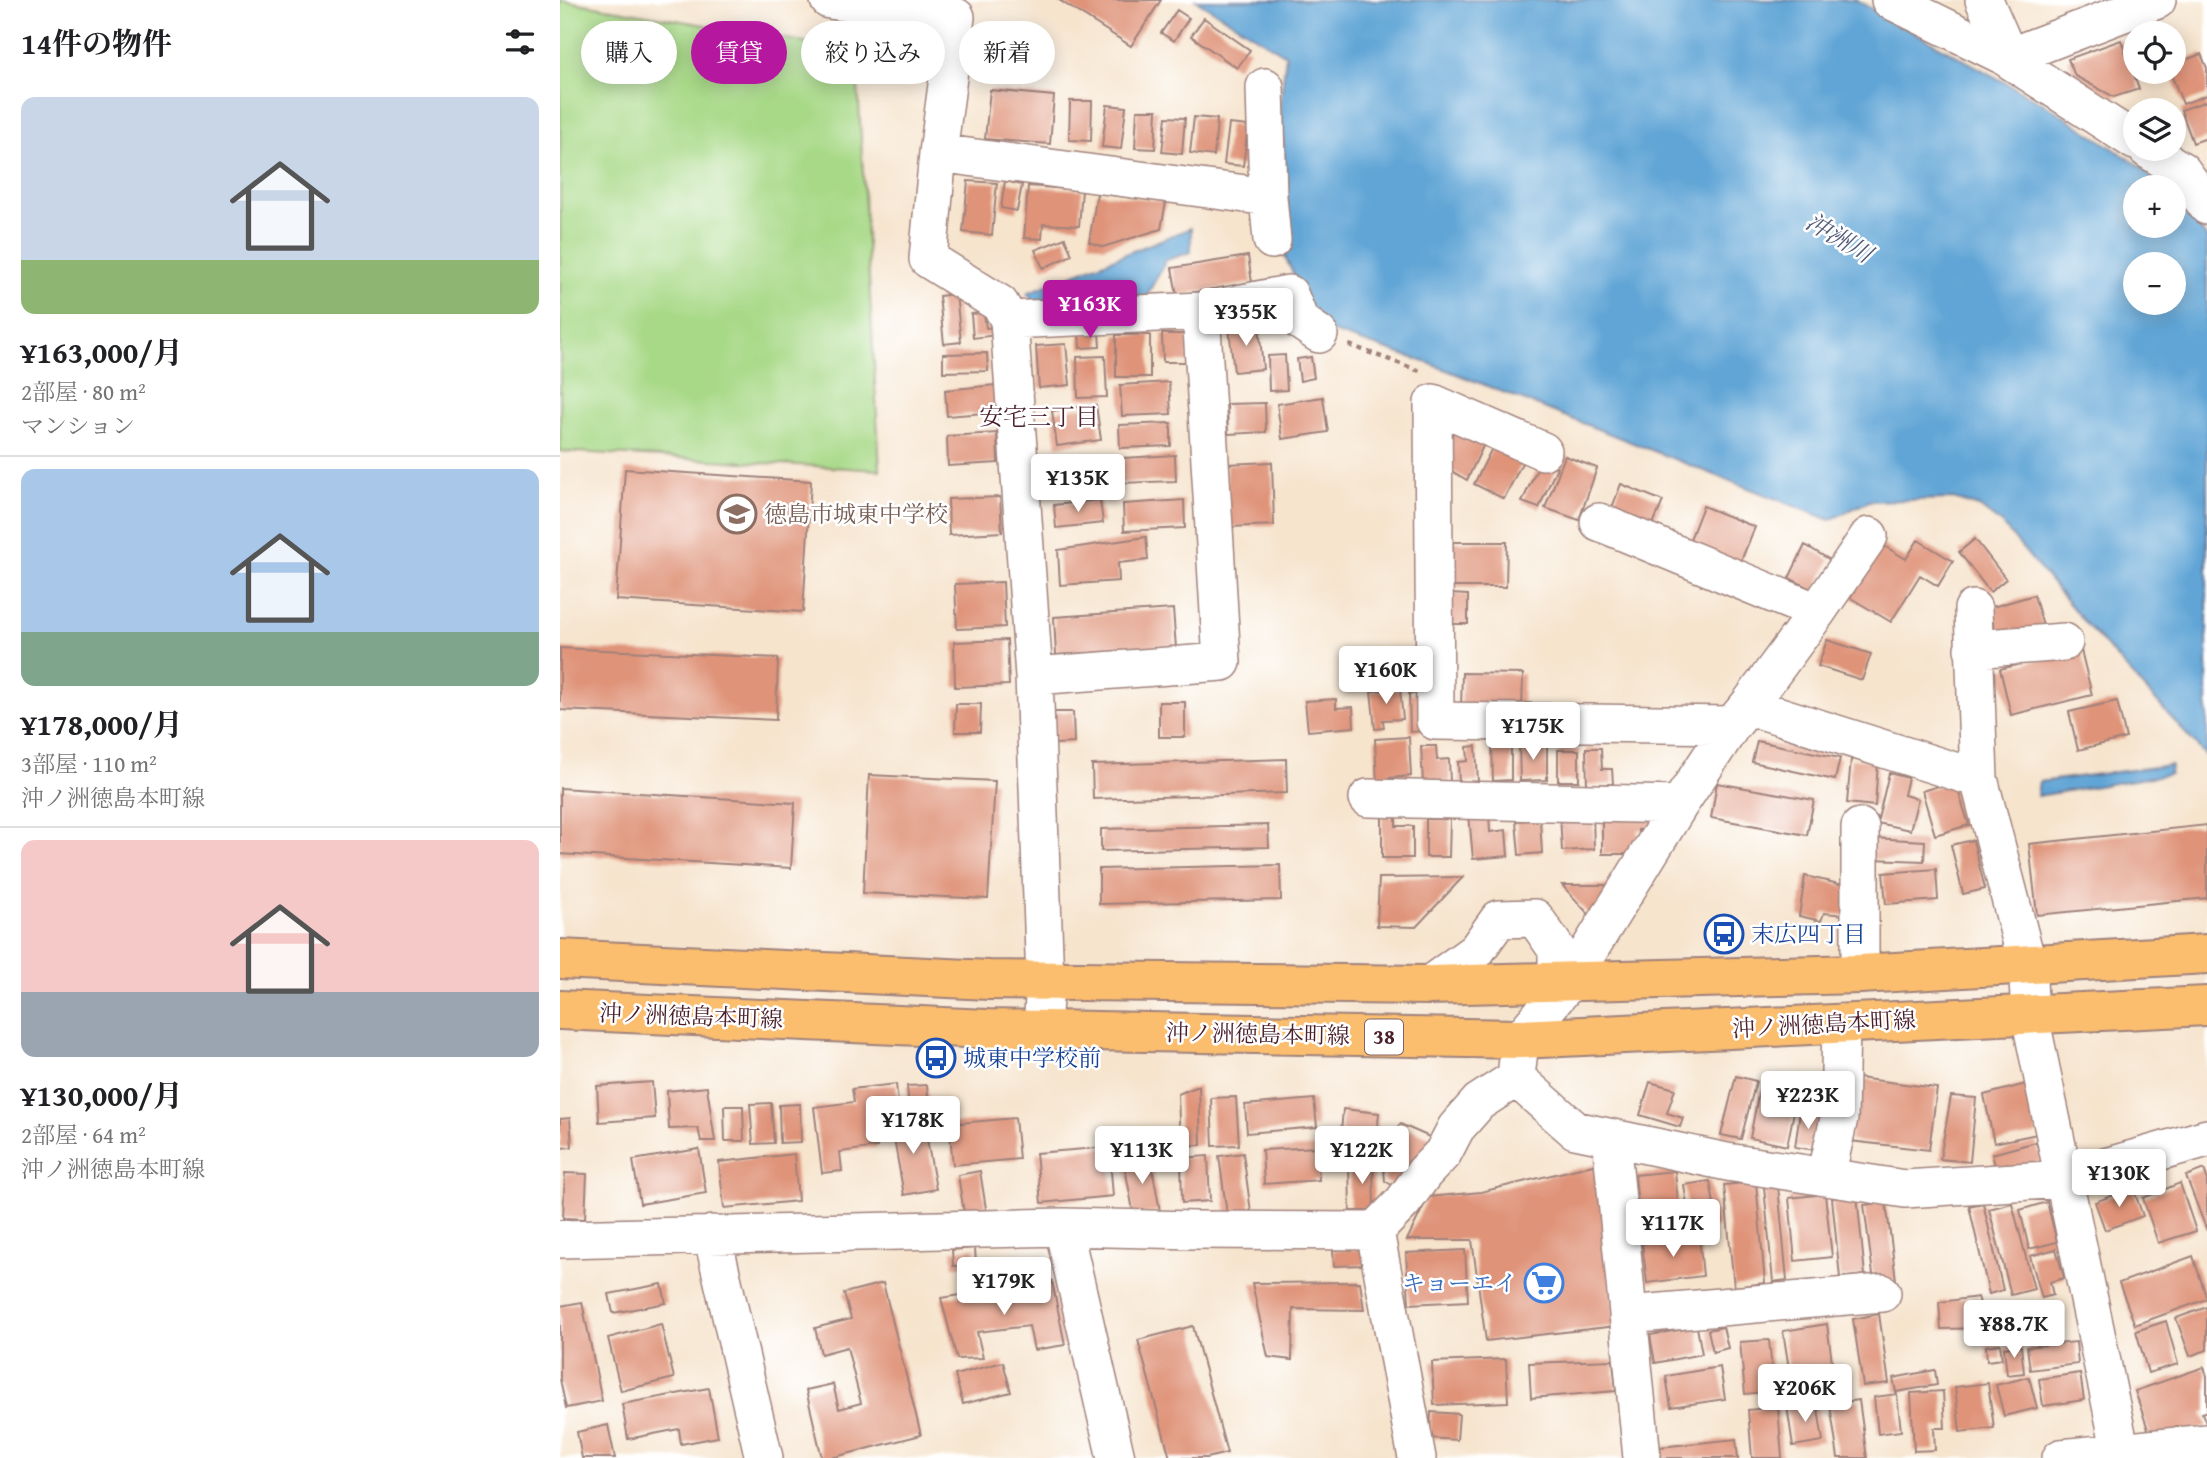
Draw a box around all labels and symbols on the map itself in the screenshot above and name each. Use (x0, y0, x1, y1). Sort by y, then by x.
water label: 沖洲川 (1799, 204, 1882, 273)
pin: ¥163K (1041, 280, 1139, 340)
pin: ¥355K (1197, 288, 1295, 348)
district label: 安宅三丁目 (979, 399, 1099, 434)
pin: ¥135K (1029, 454, 1127, 514)
school or university icon: 徳島市城東中学校 (716, 493, 758, 535)
place label: 徳島市城東中学校 (764, 497, 948, 530)
pin: ¥160K (1337, 646, 1435, 706)
pin: ¥175K (1484, 702, 1582, 762)
bus stop icon: 末広四丁目 (1703, 913, 1745, 955)
place label: 末広四丁目 (1751, 917, 1866, 950)
street label: 沖ノ洲徳島本町線 (598, 996, 784, 1035)
street label: 沖ノ洲徳島本町線 (1731, 1002, 1917, 1045)
street label: 沖ノ洲徳島本町線 (1166, 1015, 1350, 1052)
road number: 38 (1365, 1020, 1403, 1054)
bus stop icon: 城東中学校前 (915, 1037, 957, 1079)
place label: 城東中学校前 (963, 1041, 1101, 1074)
pin: ¥223K (1759, 1072, 1857, 1131)
pin: ¥178K (864, 1096, 962, 1156)
pin: ¥113K (1093, 1126, 1191, 1186)
pin: ¥122K (1313, 1126, 1411, 1186)
pin: ¥130K (2070, 1150, 2168, 1209)
pin: ¥117K (1624, 1200, 1722, 1259)
pin: ¥179K (955, 1258, 1053, 1317)
supermarket icon: キョーエイ (1523, 1262, 1565, 1304)
place label: キョーエイ (1402, 1266, 1517, 1299)
pin: ¥88.7K (1957, 1300, 2071, 1360)
pin: ¥206K (1756, 1364, 1854, 1424)

